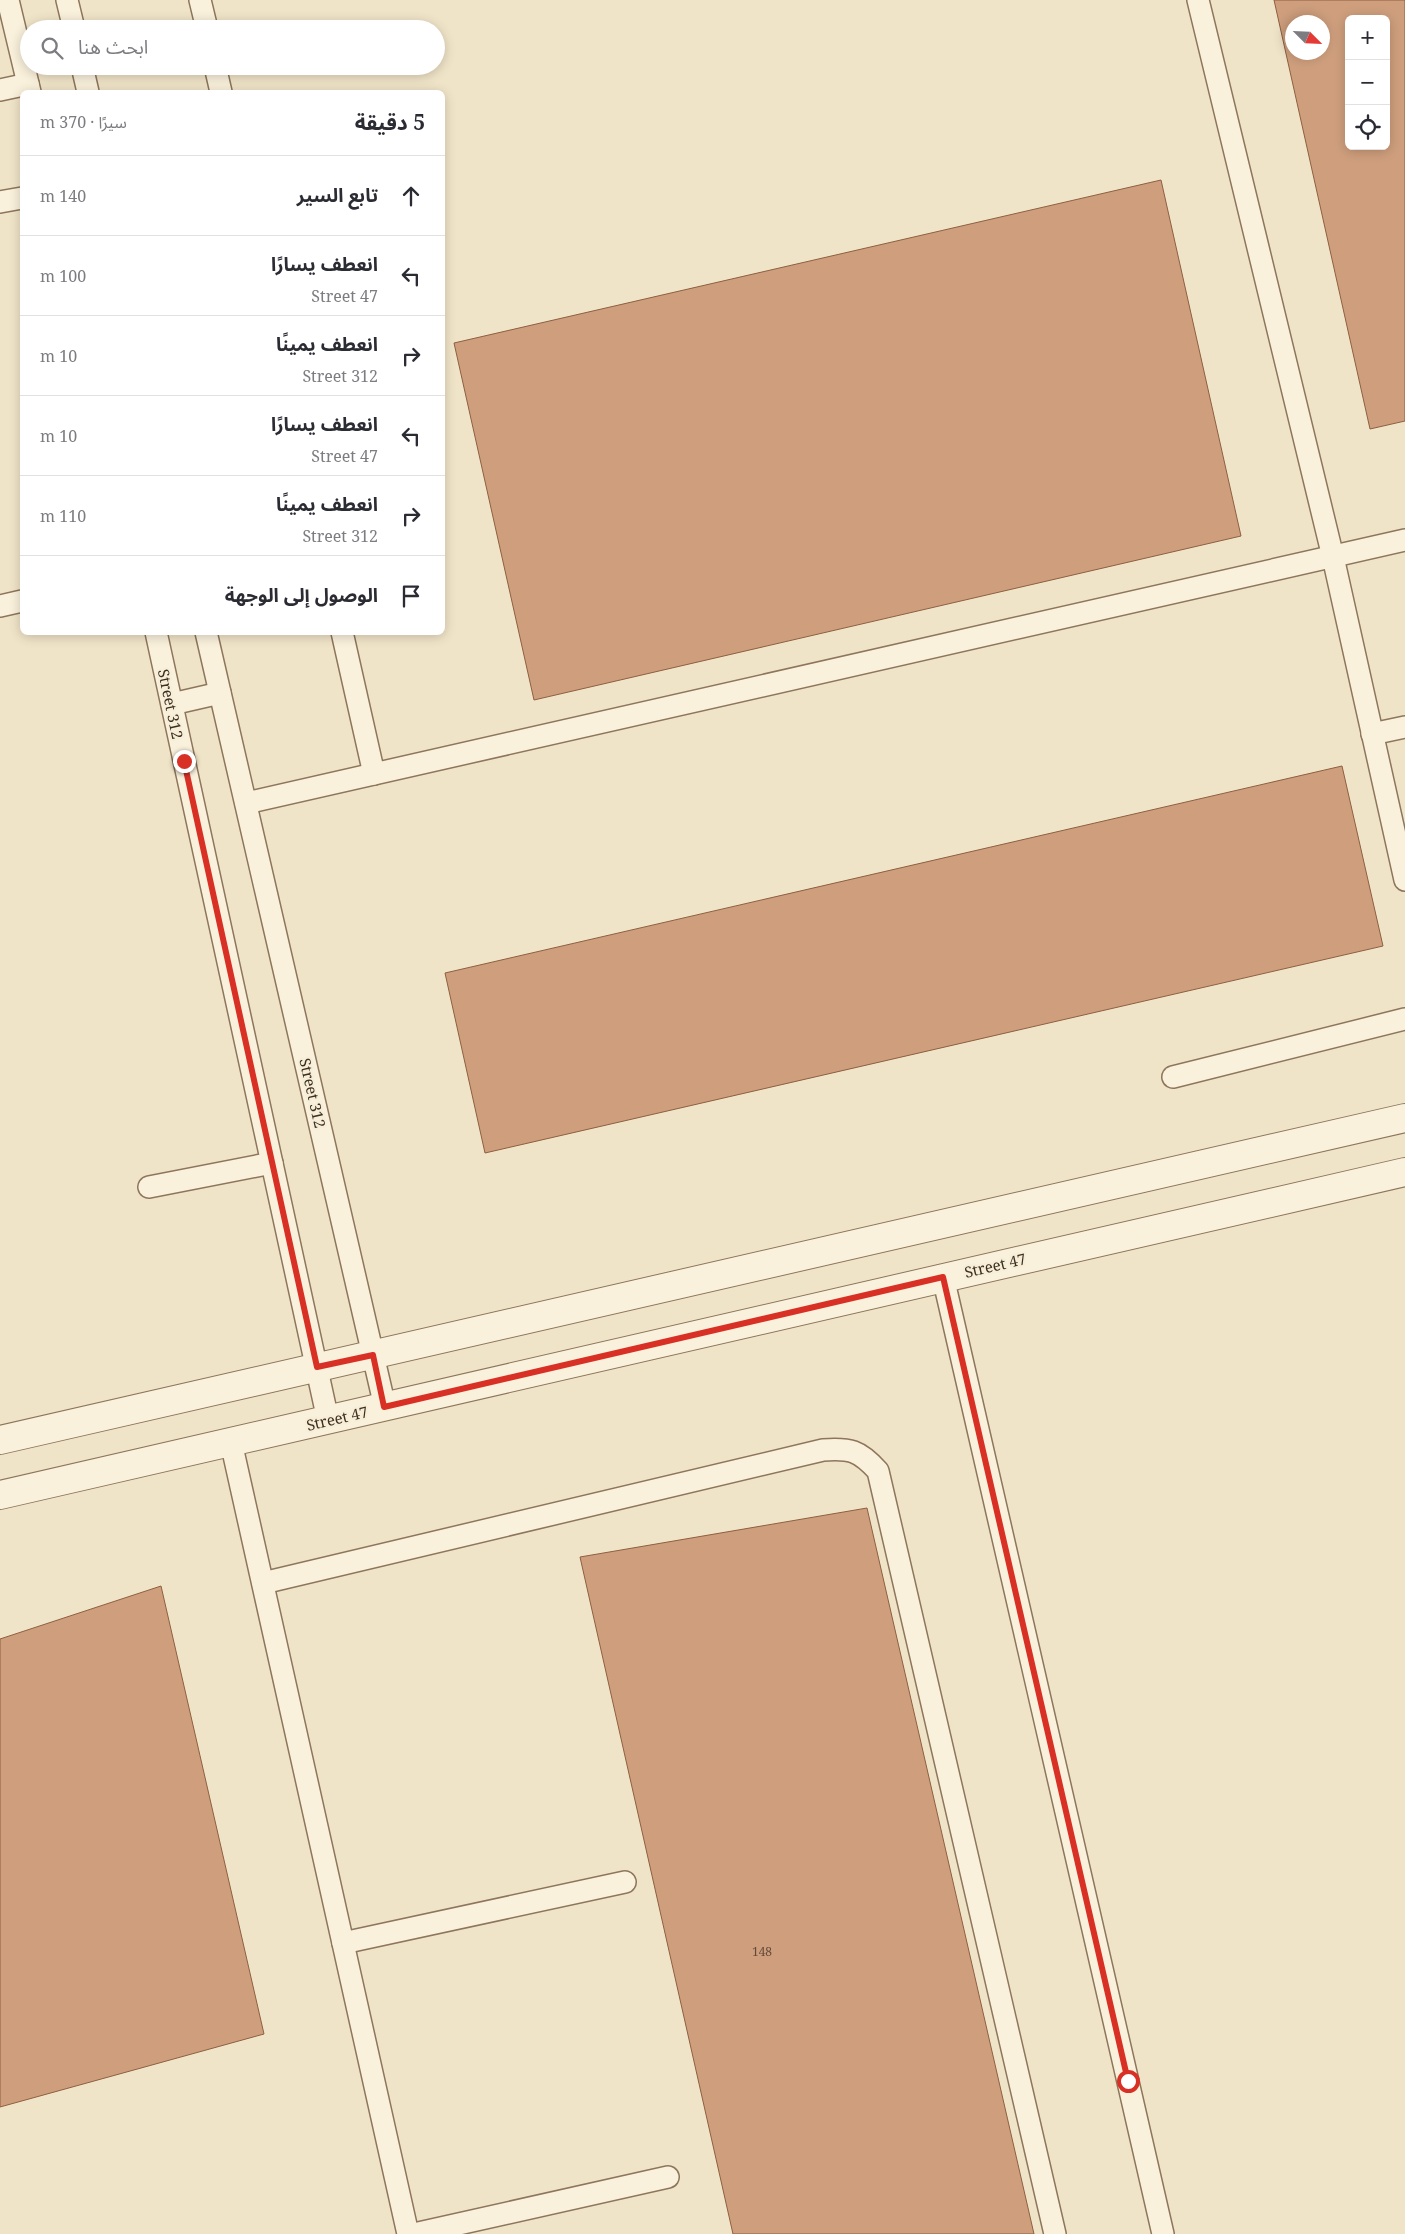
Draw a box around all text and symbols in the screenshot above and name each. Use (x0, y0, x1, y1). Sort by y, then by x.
north arrow (1285, 15, 1330, 60)
map controls (1345, 15, 1390, 150)
button: + (1345, 15, 1390, 60)
search box (20, 20, 445, 75)
icon: search (38, 34, 66, 62)
text: ابحث هنا (78, 34, 148, 60)
button: − (1345, 60, 1390, 105)
button: locate (1345, 105, 1390, 150)
text: 5 دقيقة (355, 108, 425, 136)
text: سيرًا · 370 m (40, 111, 127, 133)
text: تابع السير (297, 182, 378, 208)
icon: ahead (397, 182, 425, 210)
text: 140 m (40, 185, 86, 207)
text: انعطف يسارًا (271, 251, 378, 277)
icon: left (397, 262, 425, 290)
text: 100 m (40, 265, 86, 287)
text: Street 47 (311, 285, 378, 307)
text: انعطف يمينًا (276, 331, 378, 357)
icon: right (397, 342, 425, 370)
text: 10 m (40, 345, 77, 367)
text: Street 312 (302, 365, 378, 387)
text: انعطف يسارًا (271, 411, 378, 437)
icon: left (397, 422, 425, 450)
text: 10 m (40, 425, 77, 447)
text: Street 47 (311, 445, 378, 467)
text: انعطف يمينًا (276, 491, 378, 517)
icon: right (397, 502, 425, 530)
text: 110 m (40, 505, 86, 527)
text: Street 312 (302, 525, 378, 547)
text: الوصول إلى الوجهة (225, 582, 378, 608)
icon: arrive (397, 582, 425, 610)
street label: Street 312 (154, 667, 188, 741)
route end (173, 750, 196, 773)
street label: Street 312 (295, 1056, 331, 1130)
street label: Street 47 (962, 1248, 1028, 1282)
street label: Street 47 (304, 1401, 370, 1435)
house number: 148 (752, 1943, 772, 1960)
route start (1117, 2070, 1140, 2093)

